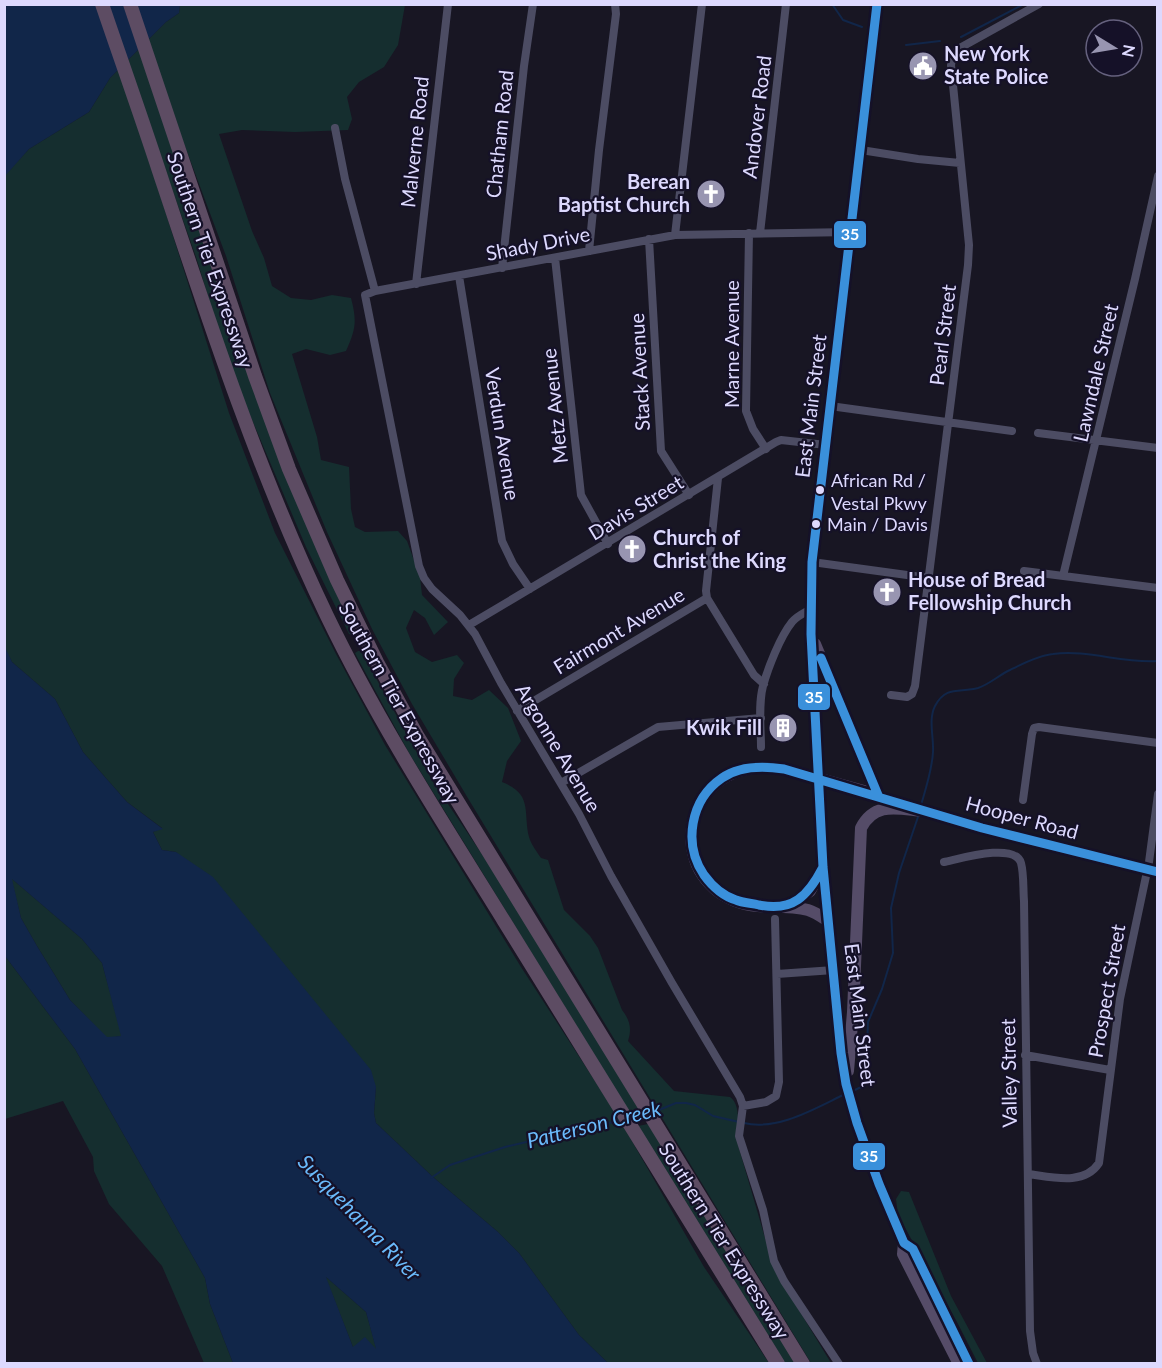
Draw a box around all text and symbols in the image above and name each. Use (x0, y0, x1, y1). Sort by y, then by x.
north arrow (1084, 18, 1144, 78)
place label: New York State Police (944, 41, 1049, 88)
text: N (1119, 43, 1140, 59)
public building icon: New York State Police (907, 50, 939, 82)
street label: Andover Road (737, 54, 775, 180)
street label: Chatham Road (480, 69, 518, 199)
street label: Malverne Road (395, 75, 433, 209)
street label: Southern Tier Expressway (163, 148, 260, 372)
place label: Berean Baptist Church (558, 169, 690, 216)
church icon: Berean Baptist Church (695, 178, 727, 210)
line badge: 35 (833, 220, 867, 249)
street label: Shady Drive (484, 221, 592, 265)
text: 35 (841, 224, 859, 243)
street label: Marne Avenue (719, 280, 743, 408)
street label: Pearl Street (924, 283, 960, 387)
street label: Lawndale Street (1067, 301, 1123, 444)
street label: Stack Avenue (624, 313, 654, 432)
street label: East Main Street (789, 333, 831, 479)
street label: Metz Avenue (536, 347, 572, 465)
street label: Verdun Avenue (481, 366, 525, 502)
street label: Davis Street (584, 469, 687, 545)
place label: African Rd / Vestal Pkwy (831, 469, 927, 514)
marker: African Rd / Vestal Pkwy (814, 484, 826, 496)
place label: Main / Davis (827, 513, 928, 535)
marker: Main / Davis (810, 518, 822, 530)
place label: Church of Christ the King (653, 525, 786, 572)
church icon: Church of Christ the King (616, 533, 648, 565)
place label: House of Bread Fellowship Church (908, 567, 1072, 614)
church icon: House of Bread Fellowship Church (871, 576, 903, 608)
street label: Fairmont Avenue (549, 582, 688, 679)
street label: Southern Tier Expressway (334, 597, 466, 808)
street label: Argonne Avenue (511, 679, 607, 816)
line badge: 35 (797, 683, 831, 711)
text: 35 (805, 687, 823, 706)
building icon: Kwik Fill (767, 712, 799, 744)
place label: Kwik Fill (686, 715, 762, 739)
street label: Hooper Road (963, 790, 1081, 844)
street label: Prospect Street (1082, 922, 1130, 1059)
street label: East Main Street (840, 942, 882, 1088)
street label: Valley Street (995, 1018, 1021, 1128)
water label: Patterson Creek (524, 1095, 664, 1152)
street label: Southern Tier Expressway (654, 1138, 796, 1344)
line badge: 35 (852, 1142, 886, 1171)
text: 35 (860, 1146, 878, 1165)
water label: Susquehanna River (294, 1149, 427, 1286)

